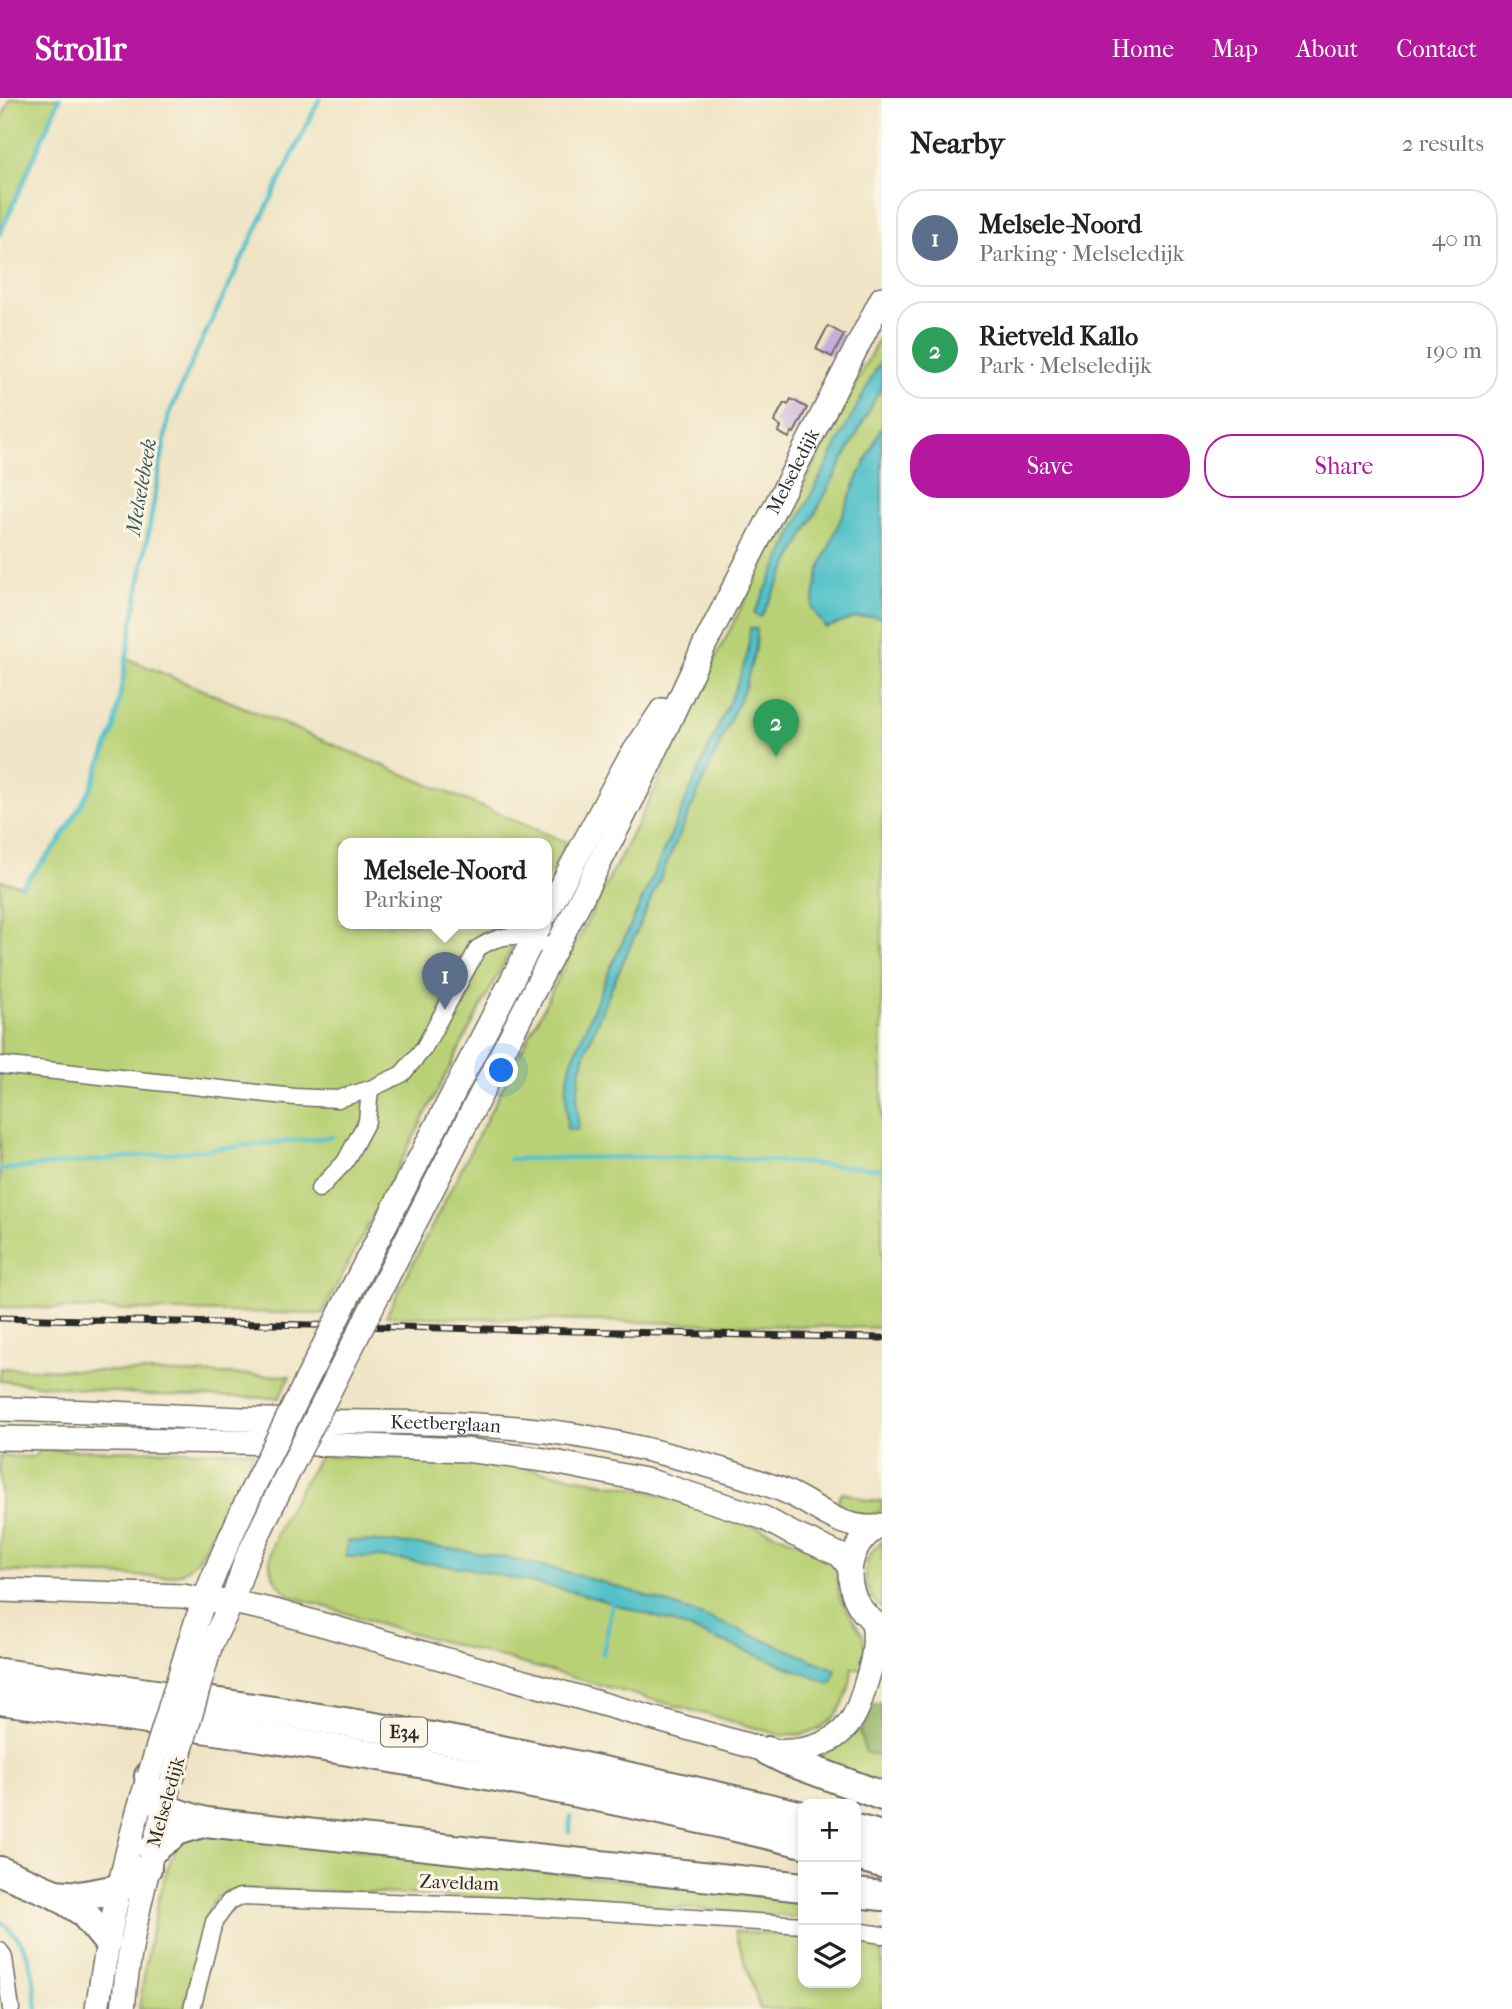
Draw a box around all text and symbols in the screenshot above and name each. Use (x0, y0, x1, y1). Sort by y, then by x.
text: Strollr (35, 30, 126, 69)
text: Home (1112, 35, 1174, 63)
text: Map (1212, 35, 1258, 63)
text: About (1296, 35, 1358, 63)
text: Contact (1396, 35, 1477, 63)
text: Nearby (910, 126, 1005, 161)
text: 2 results (1402, 130, 1484, 157)
text: Melsele-Noord (979, 209, 1142, 240)
text: 1 (931, 225, 939, 252)
text: 40 m (1432, 225, 1482, 252)
text: Parking · Melseledijk (979, 240, 1184, 267)
text: Rietveld Kallo (979, 321, 1138, 352)
text: 2 (929, 337, 941, 364)
text: 190 m (1425, 337, 1482, 364)
text: Park · Melseledijk (979, 352, 1152, 379)
street label: Melseledijk (762, 425, 824, 518)
button: Save (910, 434, 1190, 498)
button: Share (1204, 434, 1484, 498)
water label: Melselebeek (120, 437, 161, 539)
pin: 2 (753, 699, 799, 757)
popup (338, 838, 552, 929)
text: Melsele-Noord (364, 855, 526, 886)
text: Parking (364, 886, 442, 913)
pin: 1 (422, 952, 468, 1010)
your location (484, 1053, 518, 1087)
street label: Keetberglaan (390, 1411, 502, 1438)
road number: E34 (381, 1717, 427, 1746)
street label: Melseledijk (143, 1754, 189, 1850)
map controls (798, 1799, 861, 1988)
button: + (798, 1799, 861, 1862)
button: − (798, 1862, 861, 1925)
street label: Zaveldam (419, 1871, 499, 1895)
button: layers (798, 1925, 861, 1988)

